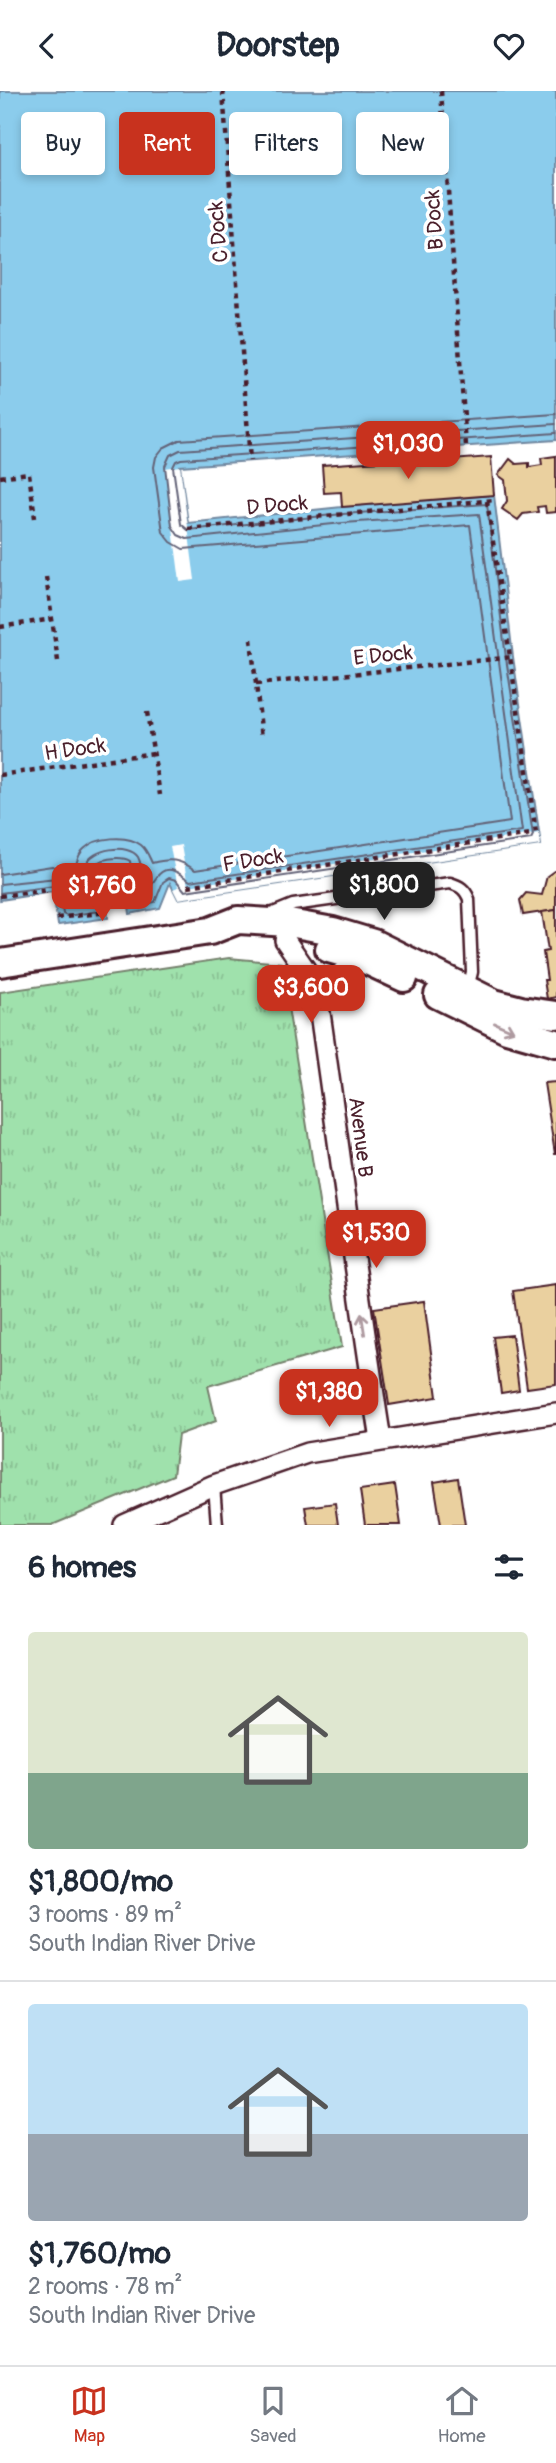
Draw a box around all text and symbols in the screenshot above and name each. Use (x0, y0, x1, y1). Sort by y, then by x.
text: Doorstep (216, 26, 340, 66)
icon: back (28, 27, 66, 65)
icon: heart (490, 27, 528, 65)
chip: Buy (21, 112, 105, 175)
chip: Rent (119, 112, 215, 175)
chip: Filters (229, 112, 342, 175)
chip: New (356, 112, 449, 175)
street label: B Dock (419, 189, 450, 251)
street label: C Dock (202, 200, 235, 264)
pin: $1,030 (351, 421, 465, 481)
text: $1,030 (372, 429, 444, 458)
street label: D Dock (245, 489, 309, 522)
street label: E Dock (352, 639, 414, 672)
street label: H Dock (43, 732, 108, 767)
street label: F Dock (221, 842, 286, 879)
pin: $1,760 (45, 863, 159, 923)
pin: $1,800 (327, 863, 441, 922)
text: $1,800 (349, 870, 419, 899)
text: $1,760 (68, 871, 136, 900)
pin: $3,600 (254, 965, 368, 1025)
text: $3,600 (273, 973, 349, 1002)
one-way arrow (493, 1022, 514, 1035)
street label: Avenue B (342, 1095, 379, 1179)
pin: $1,530 (319, 1211, 433, 1270)
text: $1,530 (342, 1218, 410, 1247)
one-way arrow (357, 1314, 370, 1336)
pin: $1,380 (272, 1369, 386, 1429)
text: $1,380 (295, 1377, 363, 1406)
icon: filters (490, 1548, 528, 1586)
text: 6 homes (28, 1549, 136, 1586)
icon: home (215, 1677, 341, 1803)
text: $1,800/mo (28, 1863, 173, 1900)
text: 3 rooms · 89 m² (28, 1900, 182, 1929)
text: South Indian River Drive (28, 1929, 255, 1958)
icon: home (215, 2049, 341, 2175)
text: $1,760/mo (28, 2235, 171, 2272)
text: 2 rooms · 78 m² (28, 2272, 182, 2301)
text: South Indian River Drive (28, 2301, 255, 2330)
tab: Map (70, 2382, 108, 2448)
tab: Saved (249, 2382, 297, 2448)
tab: Home (438, 2382, 486, 2448)

